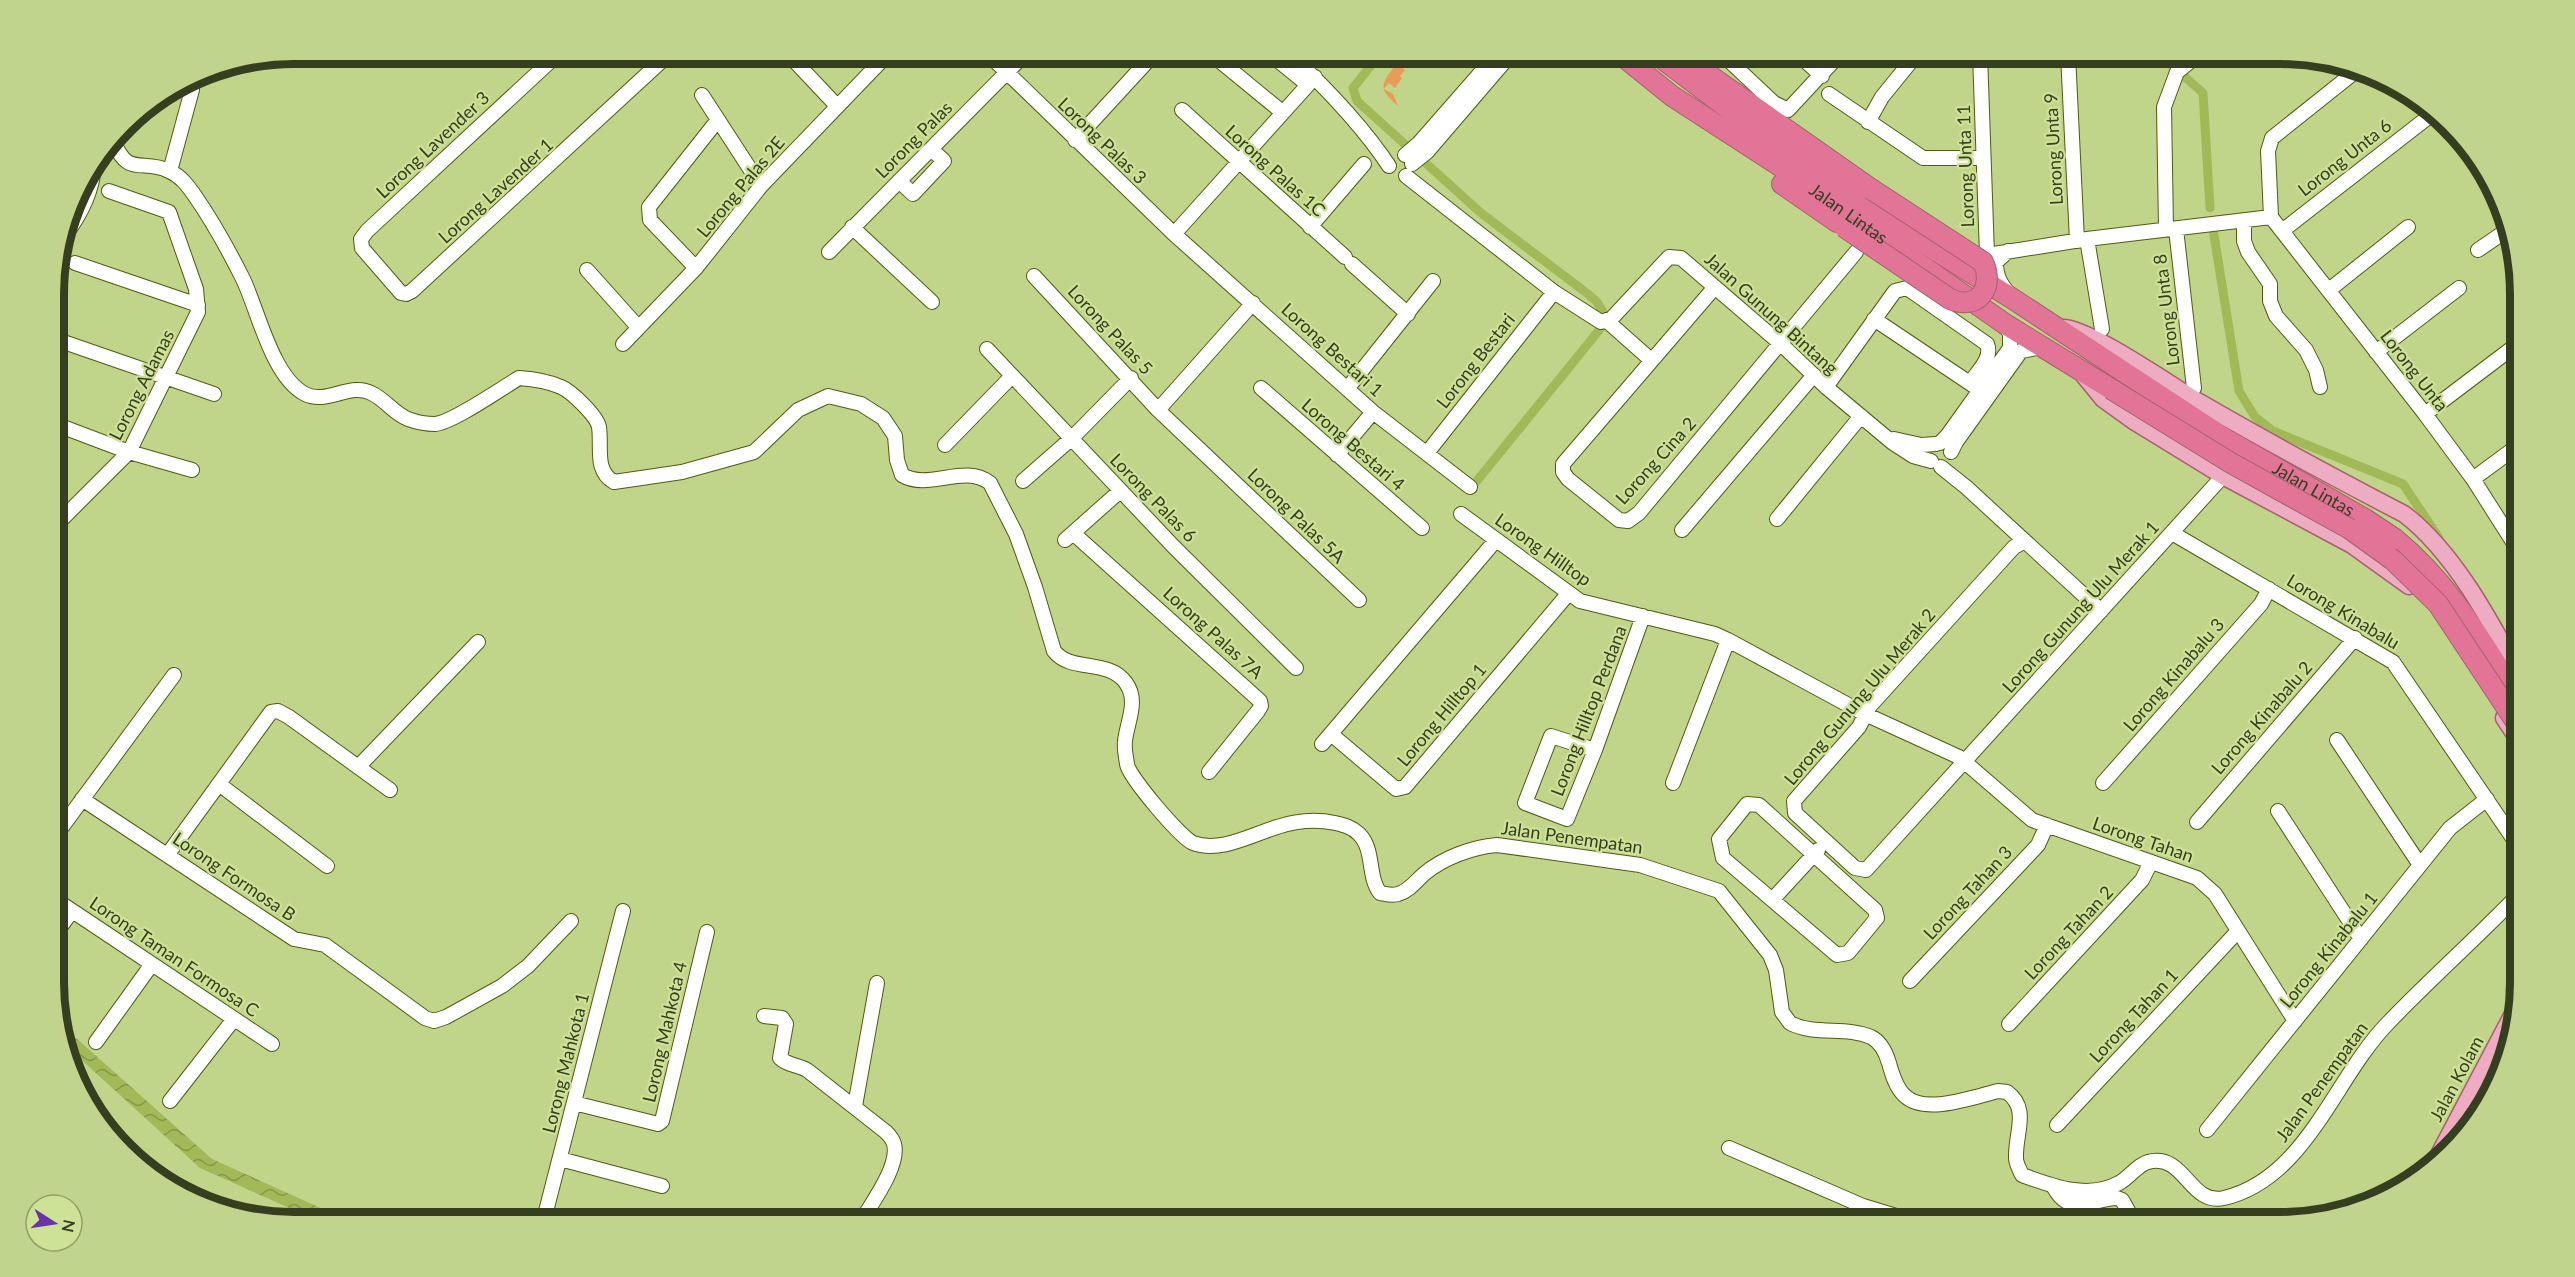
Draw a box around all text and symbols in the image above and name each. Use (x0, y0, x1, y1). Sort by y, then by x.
street label: Lorong Lavender 3 (371, 86, 493, 202)
street label: Lorong Unta 9 (2039, 92, 2067, 206)
street label: Lorong Palas 3 (1054, 93, 1152, 188)
street label: Lorong Palas (870, 96, 956, 182)
street label: Lorong Unta 11 (1952, 104, 1978, 228)
street label: Lorong Unta 6 (2293, 114, 2395, 201)
street label: Lorong Palas 1C (1221, 120, 1330, 221)
street label: Lorong Palas 2E (692, 131, 789, 241)
street label: Lorong Lavender 1 (434, 133, 557, 247)
street label: Jalan Lintas (1805, 178, 1892, 248)
street label: Jalan Gunung Bintang (1701, 248, 1843, 379)
street label: Lorong Unta 8 (2148, 253, 2184, 367)
street label: Lorong Palas 5 (1064, 280, 1158, 379)
street label: Lorong Bestari 1 (1277, 298, 1388, 401)
street label: Lorong Bestari (1431, 309, 1519, 412)
street label: Lorong Adamas (104, 325, 179, 444)
street label: Lorong Unta (2376, 325, 2453, 416)
street label: Lorong Bestari 4 (1298, 394, 1410, 495)
street label: Lorong Cina 2 (1610, 412, 1700, 508)
street label: Lorong Palas 6 (1106, 448, 1201, 546)
street label: Jalan Lintas (2269, 456, 2359, 521)
street label: Lorong Palas 5A (1243, 463, 1351, 568)
street label: Lorong Hilltop (1491, 508, 1596, 590)
street label: Lorong Gunung Ulu Merak 1 (1997, 516, 2163, 697)
street label: Lorong Kinabalu (2283, 569, 2404, 653)
street label: Lorong Palas 7A (1159, 582, 1269, 683)
street label: Lorong Gunung Ulu Merak 2 (1779, 604, 1940, 789)
street label: Lorong Kinabalu 3 (2118, 613, 2228, 735)
street label: Lorong Hilltop Perdana (1545, 622, 1631, 799)
street label: Lorong Kinabalu 2 (2206, 656, 2316, 778)
street label: Lorong Hilltop 1 (1392, 658, 1491, 770)
street label: Lorong Tahan (2090, 812, 2197, 867)
street label: Jalan Penempatan (1500, 816, 1644, 858)
street label: Lorong Formosa B (169, 827, 300, 925)
street label: Lorong Tahan 3 (1918, 841, 2016, 944)
street label: Lorong Tahan 2 (2019, 881, 2117, 984)
street label: Lorong Kinabalu 1 (2275, 887, 2382, 1012)
street label: Lorong Taman Formosa C (86, 891, 263, 1021)
street label: Lorong Mahkota 4 (637, 959, 691, 1104)
street label: Lorong Tahan 1 (2084, 964, 2182, 1067)
street label: Lorong Mahkota 1 (537, 990, 593, 1135)
street label: Jalan Penempatan (2270, 1017, 2372, 1146)
street label: Jalan Kolam (2424, 1032, 2488, 1125)
north arrow (24, 1193, 84, 1253)
text: N (59, 1218, 80, 1234)

